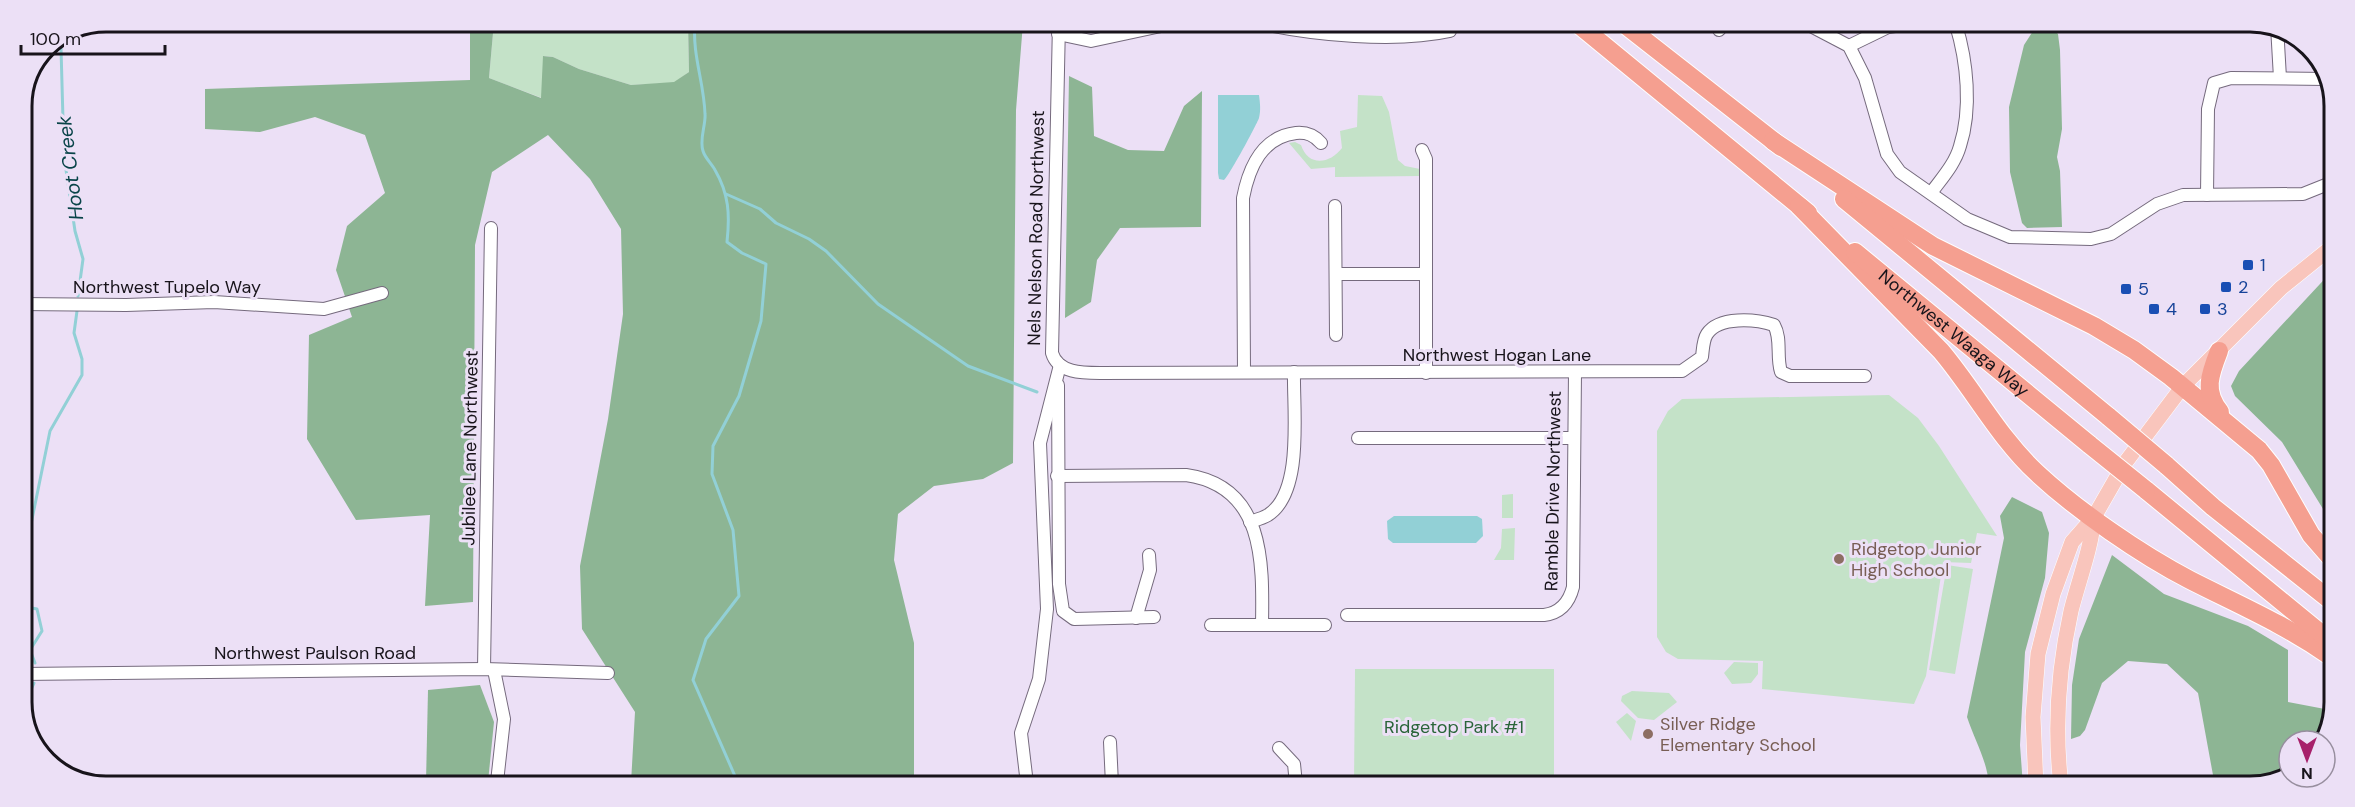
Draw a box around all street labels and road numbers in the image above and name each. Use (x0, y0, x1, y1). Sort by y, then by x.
street label: Nels Nelson Road Northwest (1022, 110, 1050, 346)
street label: Northwest Waaga Way (1874, 264, 2034, 402)
street label: Northwest Tupelo Way (73, 275, 261, 299)
street label: Northwest Hogan Lane (1403, 343, 1591, 367)
street label: Jubilee Lane Northwest (456, 350, 484, 546)
street label: Ramble Drive Northwest (1539, 391, 1567, 591)
street label: Northwest Paulson Road (214, 641, 416, 665)

